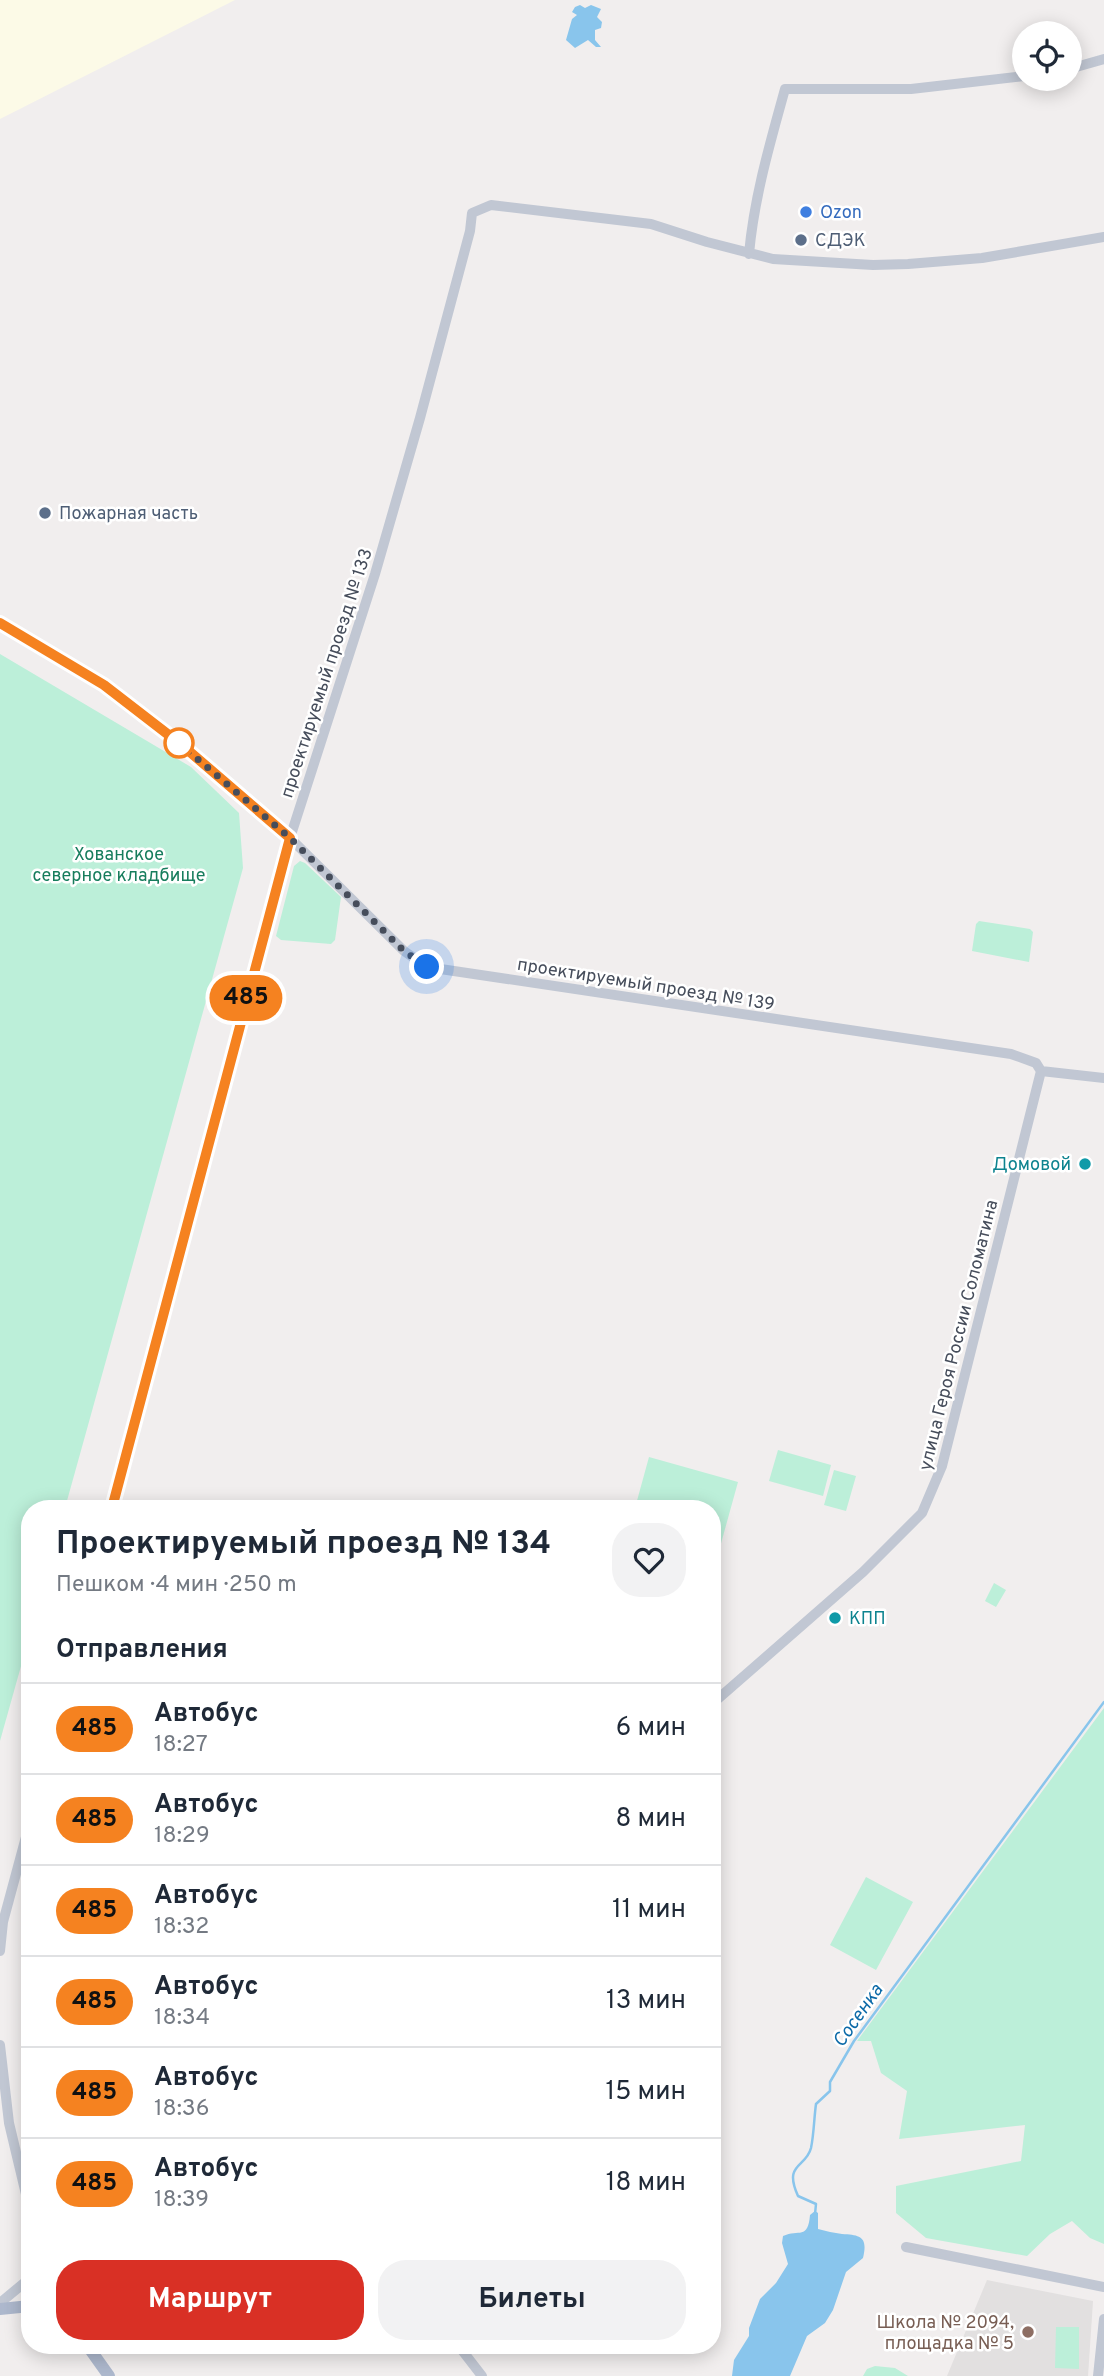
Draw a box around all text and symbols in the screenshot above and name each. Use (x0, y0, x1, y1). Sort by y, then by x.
map controls (1012, 21, 1082, 91)
button: locate (1012, 21, 1082, 91)
place label: Ozon (820, 202, 862, 225)
marker: Ozon (798, 204, 814, 220)
place label: СДЭК (815, 230, 866, 253)
marker: СДЭК (793, 232, 809, 248)
place label: Пожарная часть (59, 503, 198, 526)
marker: Пожарная часть (37, 505, 53, 521)
street label: проектируемый проезд № 133 (276, 546, 379, 801)
unlabelled marker (164, 728, 194, 758)
park label: Хованское северное кладбище (33, 844, 205, 888)
your location (409, 949, 444, 984)
street label: проектируемый проезд № 139 (515, 954, 776, 1017)
line badge: 485 (206, 975, 286, 1021)
text: 485 (223, 983, 269, 1013)
place label: Домовой (992, 1154, 1071, 1177)
marker: Домовой (1077, 1156, 1093, 1172)
street label: улица Героя России Соломатина (915, 1198, 1004, 1473)
button: heart (612, 1523, 686, 1597)
text: Проектируемый проезд № 134 (56, 1524, 551, 1566)
text: Пешком · 4 мин · 250 m (56, 1571, 297, 1600)
place label: КПП (849, 1608, 886, 1631)
marker: КПП (827, 1610, 843, 1626)
text: Отправления (56, 1634, 228, 1667)
text: Автобус (154, 1698, 259, 1731)
text: 6 мин (616, 1712, 686, 1745)
text: 485 (72, 1714, 117, 1744)
text: 18:27 (154, 1731, 208, 1760)
text: Автобус (154, 1789, 259, 1822)
text: 8 мин (615, 1803, 686, 1836)
text: 485 (72, 1805, 117, 1835)
text: 18:29 (154, 1822, 210, 1851)
text: Автобус (154, 1880, 259, 1913)
text: 11 мин (612, 1894, 686, 1927)
text: 485 (72, 1896, 117, 1926)
text: 18:32 (154, 1913, 209, 1942)
text: Автобус (154, 1971, 259, 2004)
water label: Сосенка (828, 1980, 889, 2053)
text: 13 мин (606, 1985, 686, 2018)
text: 485 (72, 1987, 117, 2017)
text: 18:34 (154, 2004, 210, 2033)
text: Автобус (154, 2062, 259, 2095)
text: 15 мин (606, 2076, 686, 2109)
text: 485 (72, 2078, 117, 2108)
text: 18:36 (154, 2095, 209, 2124)
text: Автобус (154, 2153, 259, 2186)
text: 18 мин (606, 2167, 686, 2200)
text: 485 (72, 2169, 117, 2199)
text: 18:39 (154, 2186, 209, 2215)
button: Маршрут (56, 2260, 364, 2340)
button: Билеты (378, 2260, 686, 2340)
place label: Школа № 2094, площадка № 5 (876, 2312, 1014, 2356)
marker: Школа № 2094, площадка № 5 (1020, 2324, 1036, 2340)

